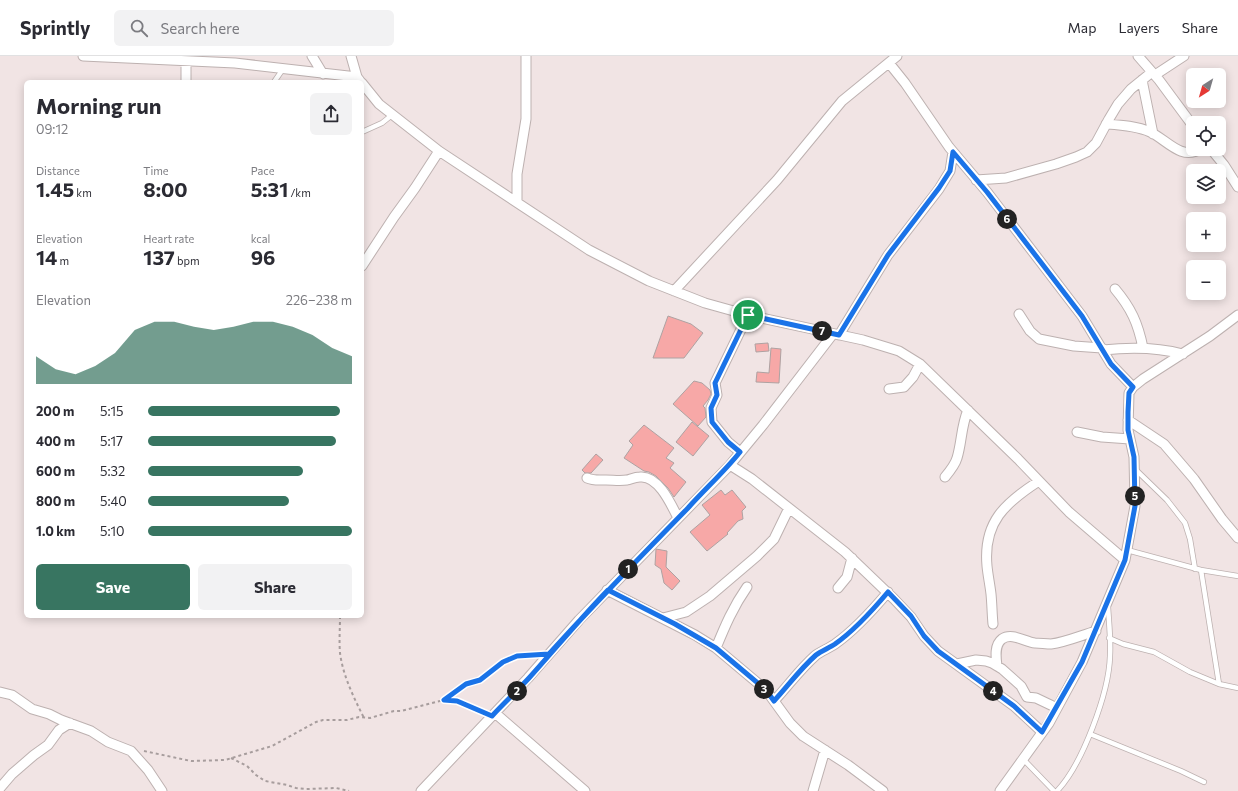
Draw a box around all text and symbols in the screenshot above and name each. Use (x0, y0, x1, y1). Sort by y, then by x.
search box (114, 10, 394, 46)
text: Sprintly (20, 16, 90, 39)
icon: search (128, 17, 150, 39)
text: Search here (160, 19, 240, 37)
text: Map (1068, 19, 1096, 36)
text: Layers (1118, 19, 1160, 36)
text: Share (1182, 19, 1218, 36)
north arrow (1186, 68, 1226, 108)
map controls (1186, 68, 1226, 300)
text: Morning run (36, 92, 162, 119)
button: share (310, 93, 352, 135)
button: locate (1186, 116, 1226, 156)
text: 09:12 (36, 121, 68, 137)
text: Distance (36, 164, 80, 177)
text: Time (143, 164, 169, 177)
text: Pace (251, 164, 275, 177)
button: layers (1186, 164, 1226, 204)
text: 1.45 (36, 177, 74, 201)
text: 8:00 (143, 177, 188, 201)
text: 5:31 (251, 177, 288, 201)
text: km (74, 186, 92, 199)
text: /km (288, 186, 311, 199)
pin: 6 (997, 209, 1017, 229)
text: 6 (1004, 212, 1010, 225)
button: + (1186, 212, 1226, 252)
text: Elevation (36, 232, 82, 245)
text: Heart rate (143, 232, 194, 245)
text: kcal (251, 232, 270, 245)
text: 14 (36, 245, 57, 269)
text: 137 (143, 245, 175, 269)
text: 96 (251, 245, 275, 269)
text: m (57, 254, 69, 267)
text: bpm (175, 254, 200, 267)
button: − (1186, 260, 1226, 300)
text: Elevation (36, 292, 91, 308)
text: 226–238 m (286, 292, 352, 308)
pin (731, 298, 765, 332)
icon: arrive (737, 304, 759, 326)
pin: 7 (812, 321, 832, 341)
text: 7 (819, 324, 825, 337)
text: 200 m (36, 403, 74, 419)
text: 5:15 (100, 403, 124, 419)
text: 400 m (36, 433, 75, 449)
text: 5:17 (100, 433, 123, 449)
text: 600 m (36, 463, 75, 479)
text: 5:32 (100, 463, 125, 479)
pin: 5 (1125, 486, 1145, 506)
text: 5 (1132, 489, 1138, 502)
text: 800 m (36, 493, 75, 509)
text: 5:40 (100, 493, 127, 509)
text: 1.0 km (36, 523, 75, 539)
text: 5:10 (100, 523, 125, 539)
pin: 1 (618, 559, 638, 579)
text: 1 (626, 562, 630, 575)
button: Save (36, 564, 190, 610)
button: Share (198, 564, 352, 610)
pin: 3 (754, 679, 774, 699)
pin: 2 (507, 681, 527, 701)
pin: 4 (983, 681, 1003, 701)
text: 3 (761, 682, 767, 695)
text: 2 (514, 684, 520, 697)
text: 4 (990, 684, 996, 697)

